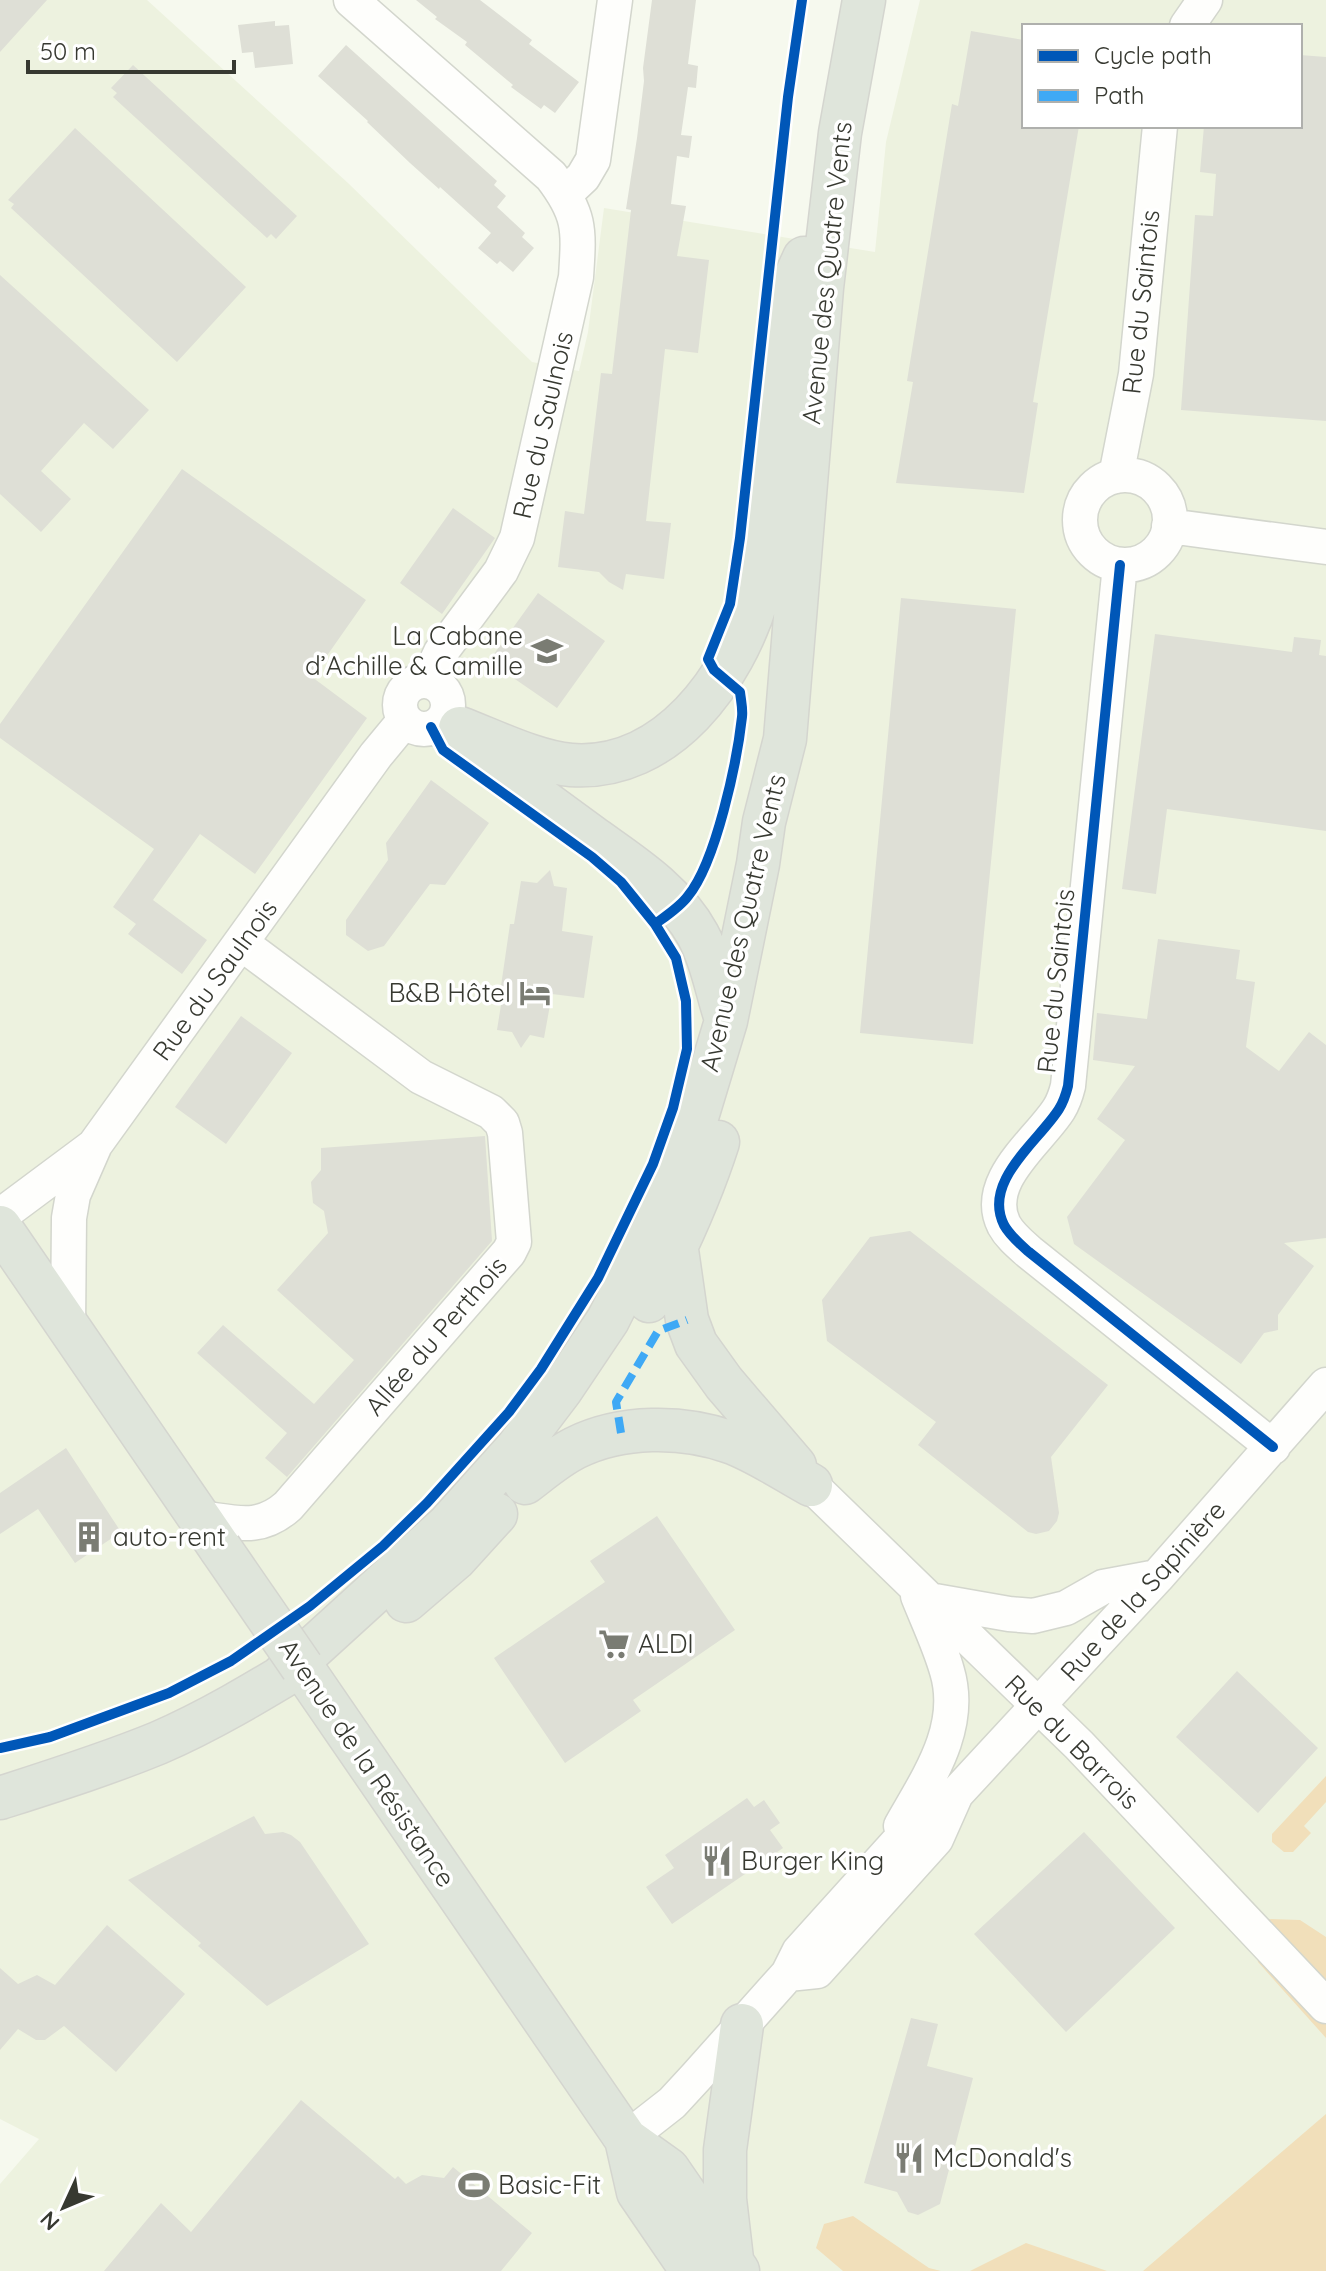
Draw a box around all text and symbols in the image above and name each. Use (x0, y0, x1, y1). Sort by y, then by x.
scale bar (28, 24, 234, 74)
legend (1022, 24, 1302, 128)
text: 50 m (40, 36, 96, 66)
text: Cycle path (1094, 40, 1212, 70)
text: Path (1094, 80, 1145, 110)
street label: Avenue des Quatre Vents (794, 120, 859, 426)
street label: Rue du Saintois (1114, 208, 1167, 396)
street label: Rue du Saulnois (505, 328, 580, 522)
place label: La Cabane d’Achille & Camille (305, 619, 523, 682)
school or university icon: La Cabane d’Achille & Camille (530, 634, 564, 668)
street label: Avenue des Quatre Vents (692, 771, 793, 1075)
street label: Rue du Saintois (1029, 887, 1082, 1075)
street label: Rue du Saulnois (145, 893, 284, 1067)
place label: B&B Hôtel (389, 976, 511, 1009)
hotel icon: B&B Hôtel (518, 976, 552, 1010)
street label: Allée du Perthois (358, 1249, 514, 1422)
street label: Rue de la Sapinière (1053, 1494, 1232, 1688)
building icon: auto-rent (72, 1520, 106, 1554)
place label: auto-rent (113, 1520, 226, 1553)
supermarket icon: ALDI (597, 1627, 631, 1661)
place label: ALDI (638, 1627, 694, 1660)
street label: Avenue de la Résistance (272, 1632, 463, 1893)
street label: Rue du Barrois (998, 1667, 1147, 1816)
restaurant icon: Burger King (700, 1844, 734, 1878)
place label: Burger King (741, 1844, 884, 1877)
restaurant icon: McDonald's (892, 2141, 926, 2175)
place label: McDonald's (933, 2141, 1072, 2174)
north arrow (24, 2167, 104, 2247)
sports icon: Basic-Fit (457, 2168, 491, 2202)
place label: Basic-Fit (498, 2168, 601, 2201)
text: N (34, 2205, 65, 2236)

